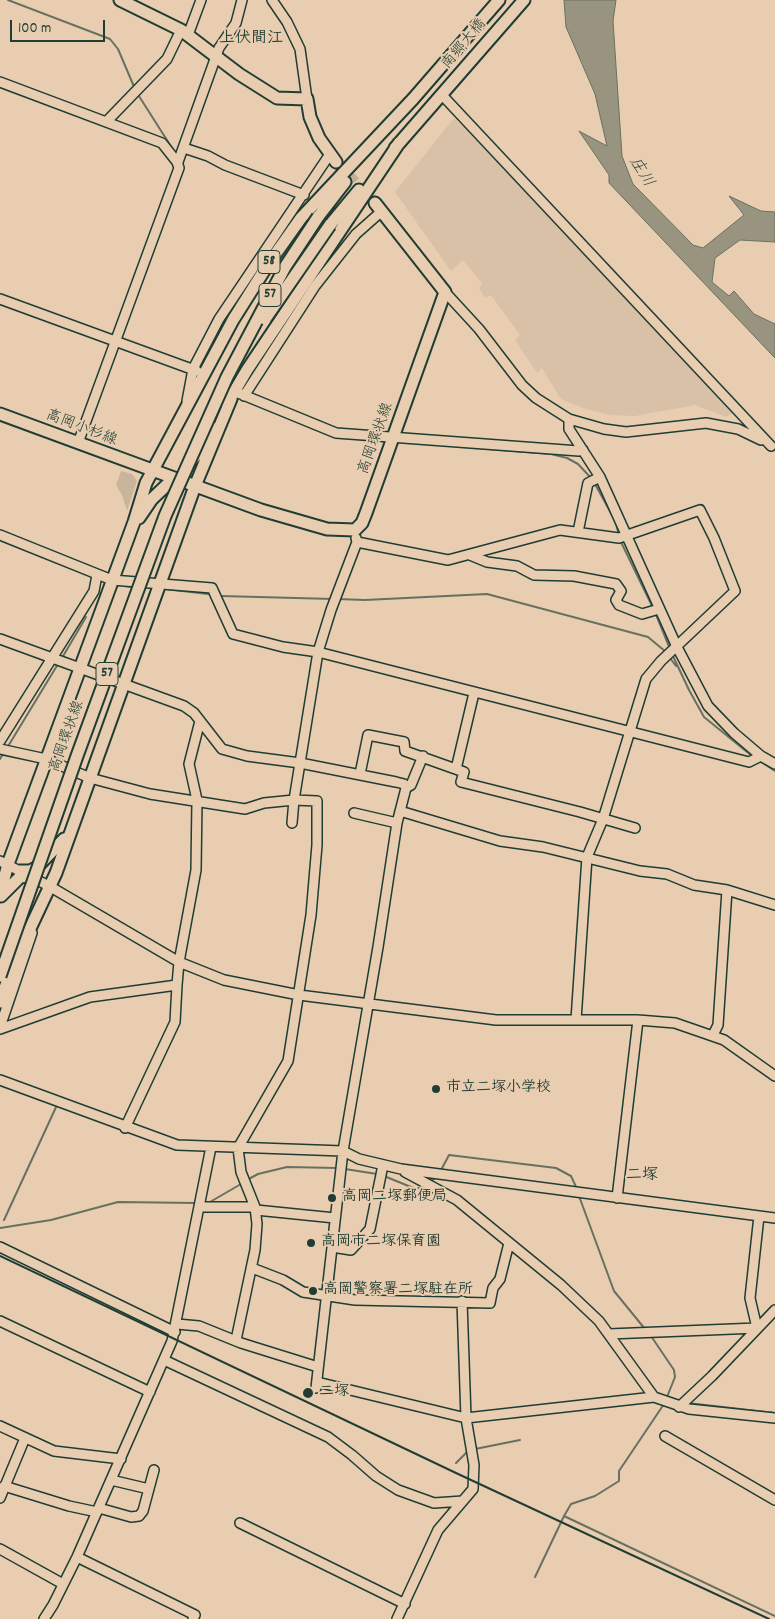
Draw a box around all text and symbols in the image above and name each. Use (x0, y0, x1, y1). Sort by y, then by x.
scale bar (12, 10, 108, 42)
street label: 南郷大橋 (439, 16, 491, 74)
text: 100 m (18, 18, 51, 40)
district label: 上伏間江 (219, 30, 283, 50)
water label: 庄川 (623, 154, 657, 192)
road number: 58 (258, 250, 280, 274)
road number: 57 (259, 284, 281, 306)
street label: 高岡環状線 (356, 401, 398, 477)
street label: 高岡小杉線 (43, 407, 119, 451)
road number: 57 (96, 662, 118, 686)
street label: 高岡環状線 (47, 699, 89, 775)
place label: 市立二塚小学校 (446, 1080, 551, 1098)
marker: 市立二塚小学校 (430, 1083, 442, 1095)
district label: 二塚 (626, 1167, 658, 1187)
place label: 高岡二塚郵便局 (342, 1189, 447, 1207)
marker: 高岡二塚郵便局 (326, 1192, 338, 1204)
place label: 高岡市二塚保育園 (321, 1234, 441, 1252)
marker: 高岡市二塚保育園 (305, 1237, 317, 1249)
place label: 高岡警察署二塚駐在所 (323, 1282, 473, 1300)
marker: 高岡警察署二塚駐在所 (307, 1285, 319, 1297)
place label: 二塚 (319, 1384, 349, 1402)
marker: 二塚 (301, 1386, 315, 1400)

